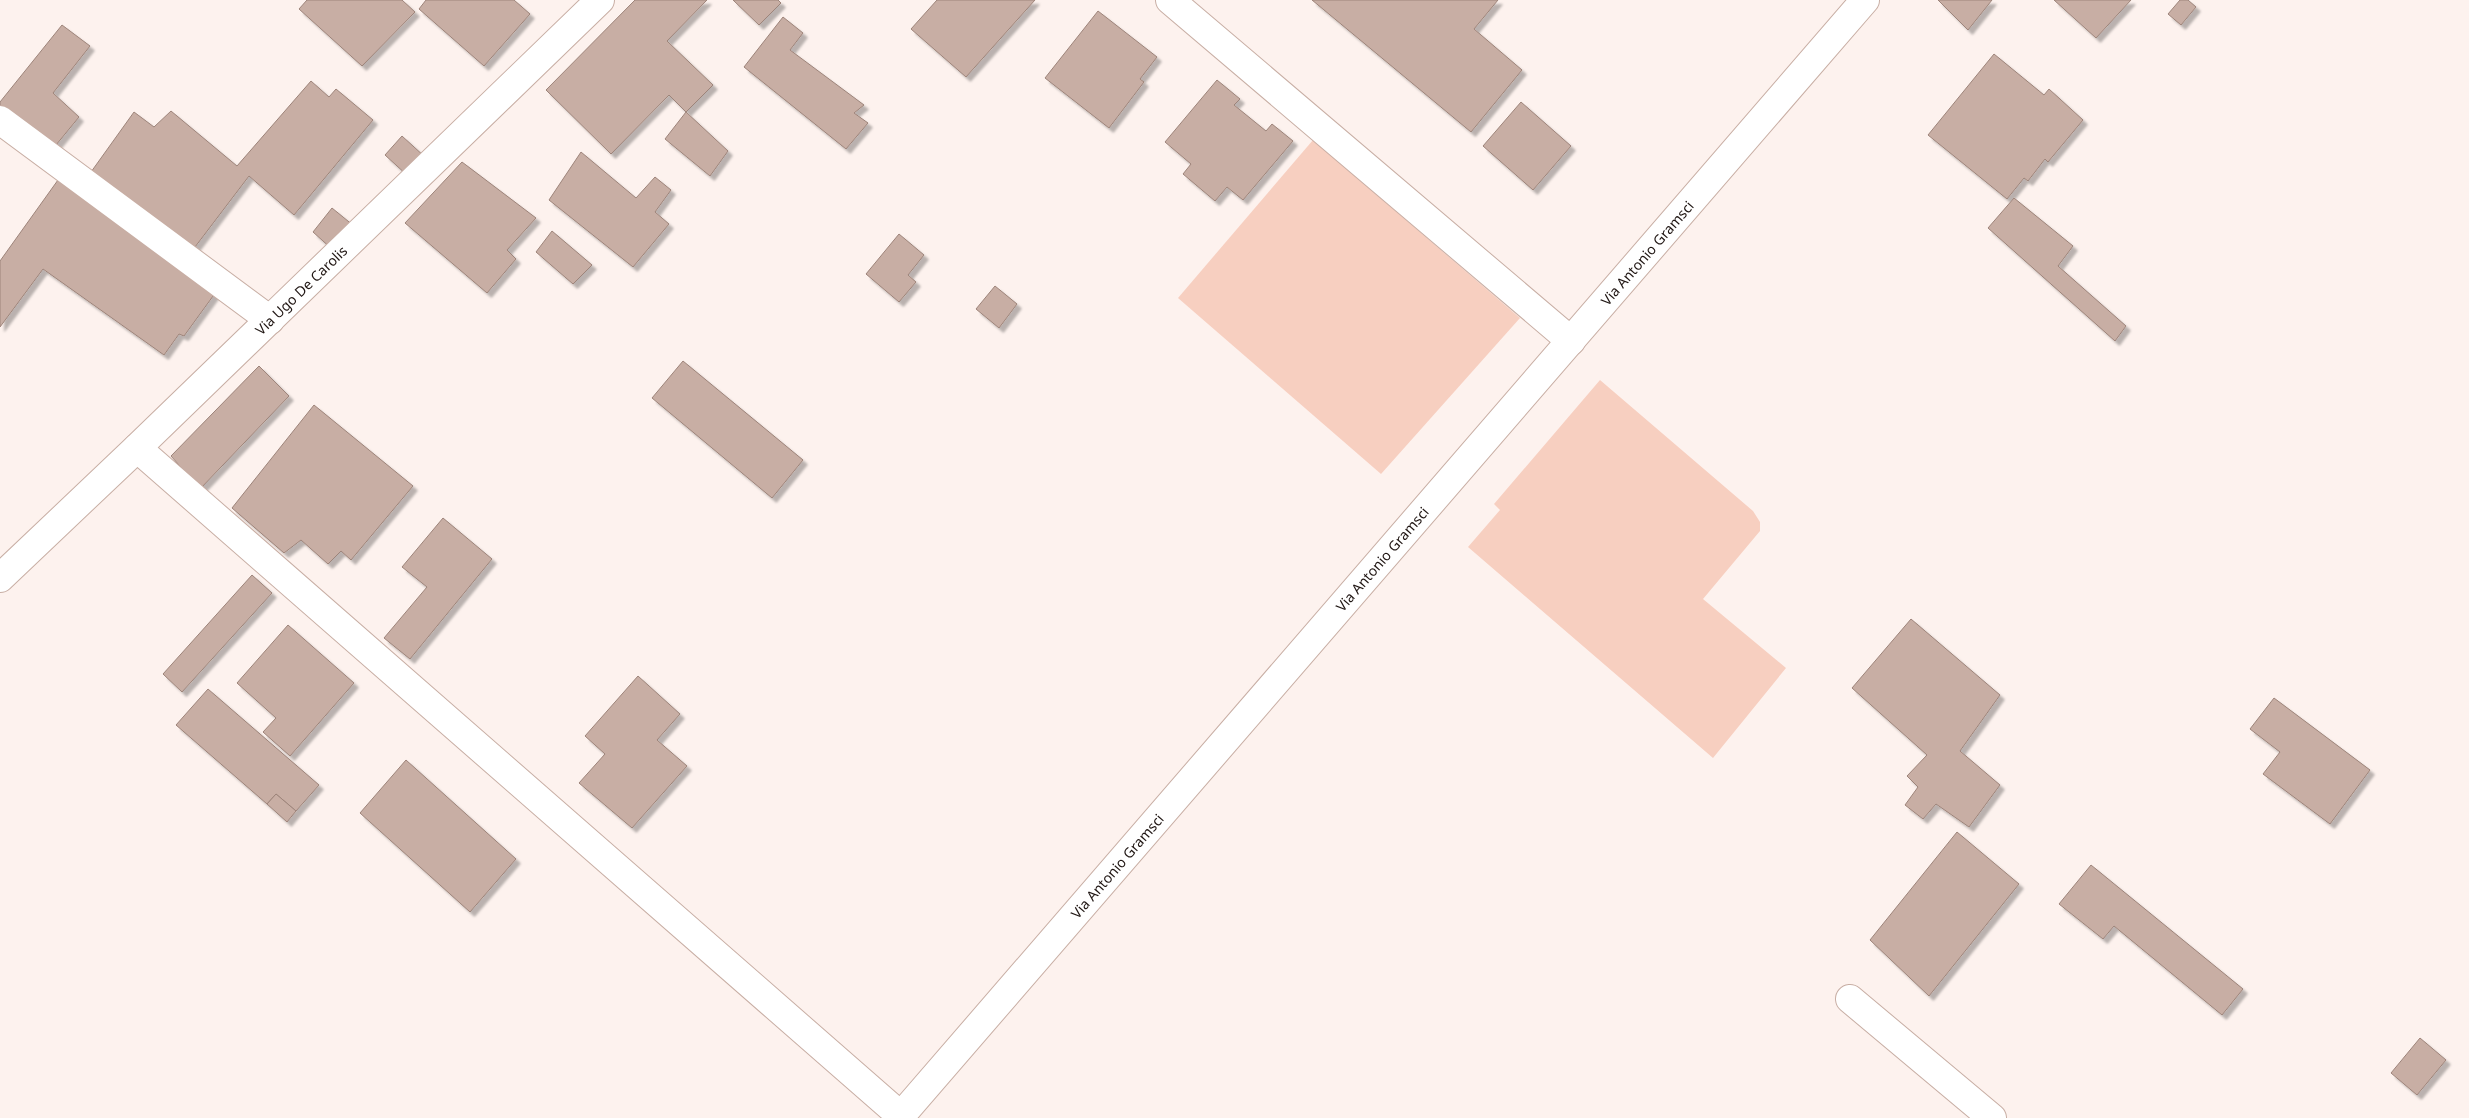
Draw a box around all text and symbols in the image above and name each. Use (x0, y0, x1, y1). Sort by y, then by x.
street label: Via Antonio Gramsci (1596, 197, 1698, 309)
street label: Via Ugo De Carolis (251, 241, 351, 339)
street label: Via Antonio Gramsci (1331, 503, 1433, 615)
street label: Via Antonio Gramsci (1066, 810, 1168, 922)

